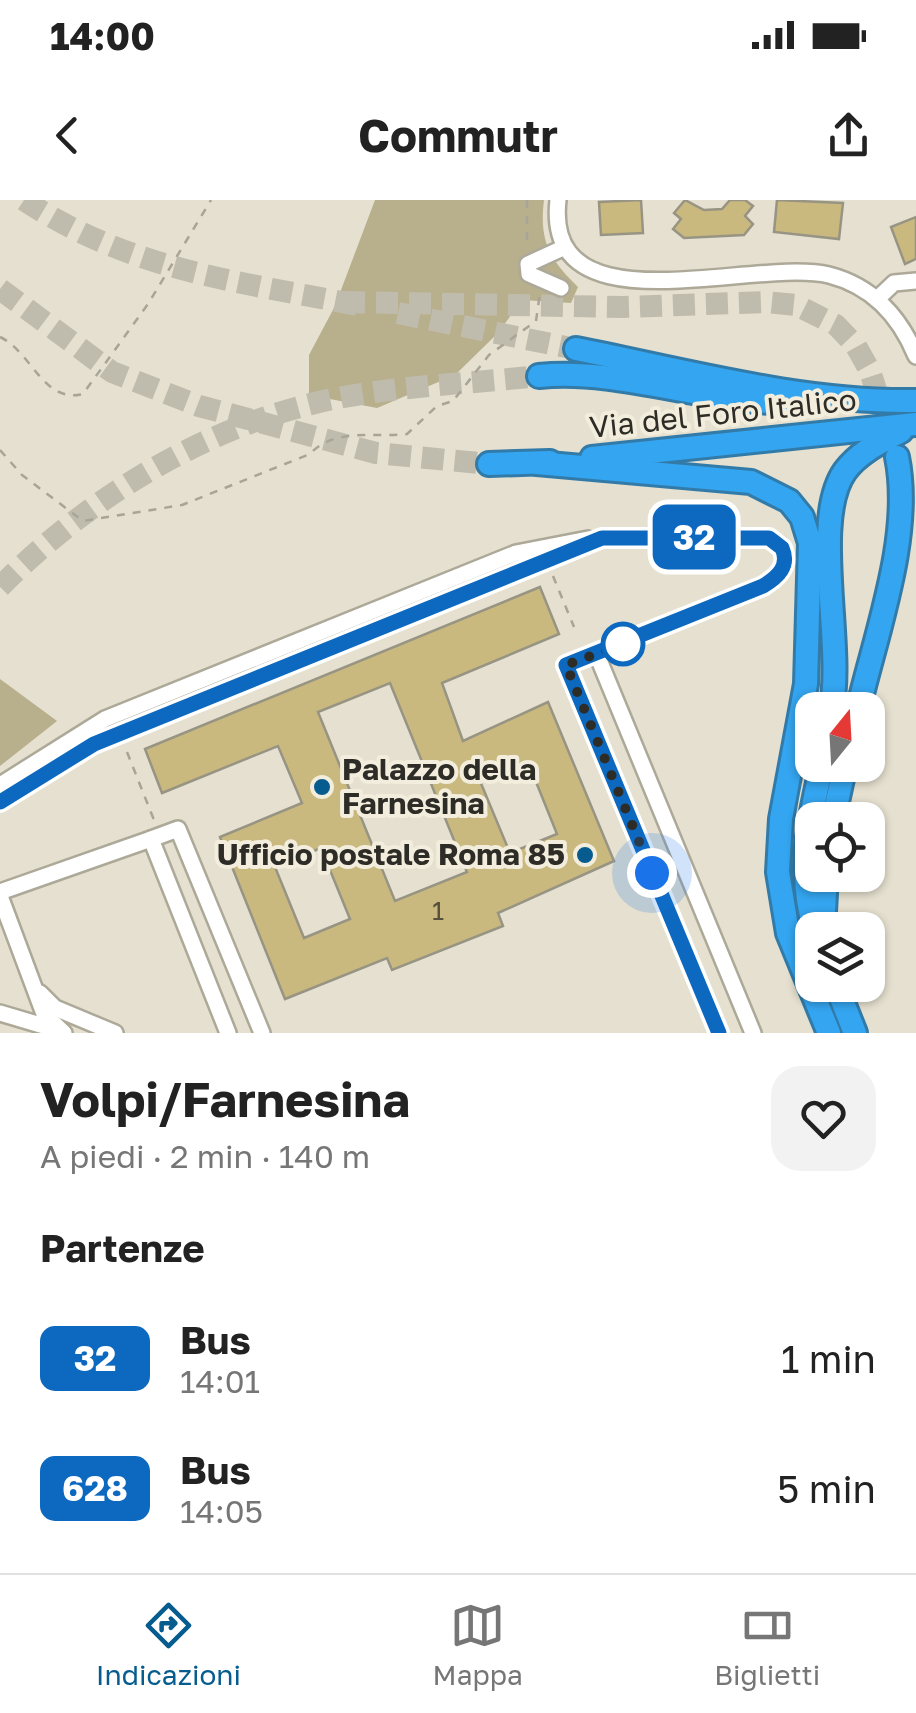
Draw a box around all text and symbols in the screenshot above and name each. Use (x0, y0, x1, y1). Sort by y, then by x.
text: 14:00 (50, 13, 155, 58)
icon: back (40, 108, 95, 163)
text: Commutr (358, 108, 558, 162)
icon: share (821, 108, 876, 163)
street label: Via del Foro Italico (588, 381, 858, 445)
line badge: 32 (649, 504, 739, 570)
text: 32 (673, 516, 715, 558)
unlabelled marker (602, 623, 644, 665)
north arrow (795, 692, 885, 782)
map controls (795, 692, 885, 1002)
place label: Palazzo della Farnesina (342, 751, 536, 821)
marker: Palazzo della Farnesina (311, 776, 333, 798)
button: locate (795, 802, 885, 892)
place label: Ufficio postale Roma 85 (217, 836, 565, 872)
marker: Ufficio postale Roma 85 (574, 844, 596, 866)
your location (627, 848, 677, 898)
house number: 1 (432, 895, 444, 926)
button: layers (795, 912, 885, 1002)
button: heart (771, 1066, 876, 1171)
text: Volpi/Farnesina (40, 1070, 410, 1128)
text: A piedi · 2 min · 140 m (40, 1137, 370, 1175)
text: Partenze (40, 1225, 205, 1270)
text: Bus (180, 1317, 251, 1362)
text: 1 min (781, 1336, 876, 1381)
text: 32 (74, 1337, 116, 1379)
text: 14:01 (180, 1362, 260, 1400)
text: Bus (180, 1447, 251, 1492)
text: 5 min (777, 1466, 876, 1511)
text: 628 (62, 1467, 128, 1509)
text: 14:05 (180, 1492, 263, 1530)
tab: Indicazioni (96, 1598, 241, 1691)
tab: Mappa (433, 1598, 523, 1691)
tab: Biglietti (714, 1598, 820, 1691)

